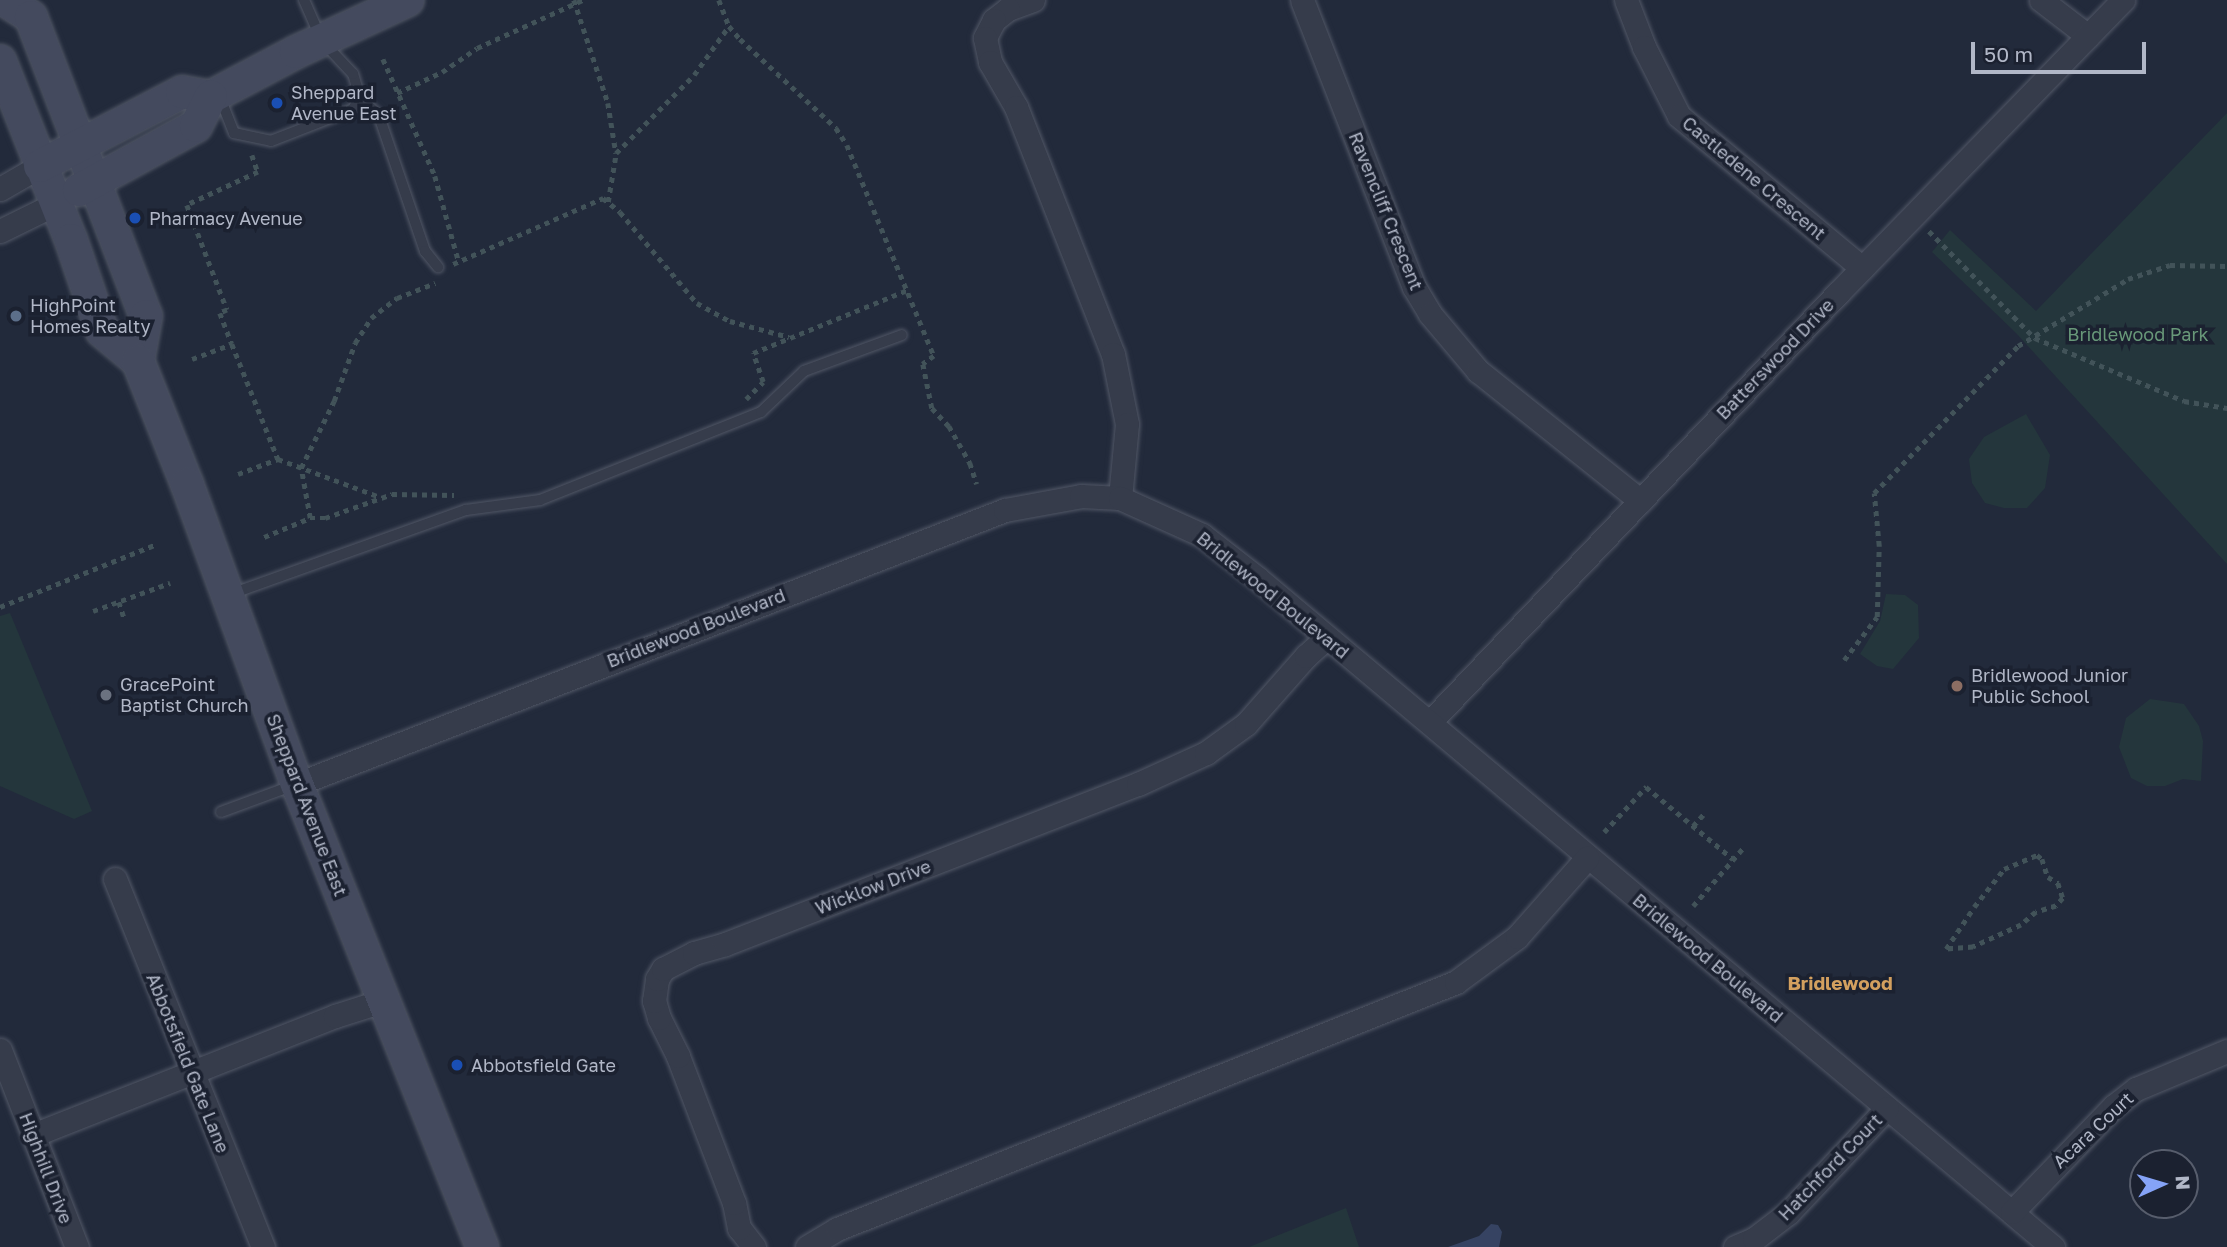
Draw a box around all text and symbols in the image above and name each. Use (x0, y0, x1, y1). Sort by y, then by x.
scale bar (1975, 28, 2150, 72)
text: 50 m (1984, 41, 2033, 67)
place label: Sheppard Avenue East (291, 82, 397, 124)
marker: Sheppard Avenue East (269, 95, 285, 111)
street label: Castledene Crescent (1678, 112, 1830, 244)
street label: Ravencliff Crescent (1344, 129, 1428, 293)
place label: Pharmacy Avenue (149, 207, 303, 229)
marker: Pharmacy Avenue (127, 210, 143, 226)
street label: Batterswood Drive (1712, 294, 1838, 424)
place label: HighPoint Homes Realty (30, 295, 151, 338)
marker: HighPoint Homes Realty (8, 308, 24, 324)
park label: Bridlewood Park (2067, 323, 2209, 345)
street label: Bridlewood Boulevard (1193, 527, 1353, 663)
street label: Bridlewood Boulevard (604, 584, 788, 672)
place label: Bridlewood Junior Public School (1971, 665, 2128, 708)
place label: GracePoint Baptist Church (120, 674, 248, 716)
marker: Bridlewood Junior Public School (1949, 678, 1965, 694)
marker: GracePoint Baptist Church (98, 687, 114, 703)
street label: Sheppard Avenue East (262, 711, 352, 899)
street label: Wicklow Drive (812, 855, 934, 919)
street label: Bridlewood Boulevard (1629, 889, 1787, 1027)
street label: Abbotsfield Gate Lane (142, 970, 234, 1156)
district label: Bridlewood (1787, 972, 1893, 994)
place label: Abbotsfield Gate (471, 1054, 616, 1076)
marker: Abbotsfield Gate (449, 1057, 465, 1073)
street label: Acara Court (2048, 1087, 2138, 1173)
street label: Highhill Drive (15, 1109, 77, 1227)
street label: Hatchford Court (1774, 1109, 1886, 1225)
north arrow (2129, 1149, 2199, 1219)
text: N (2171, 1175, 2195, 1191)

